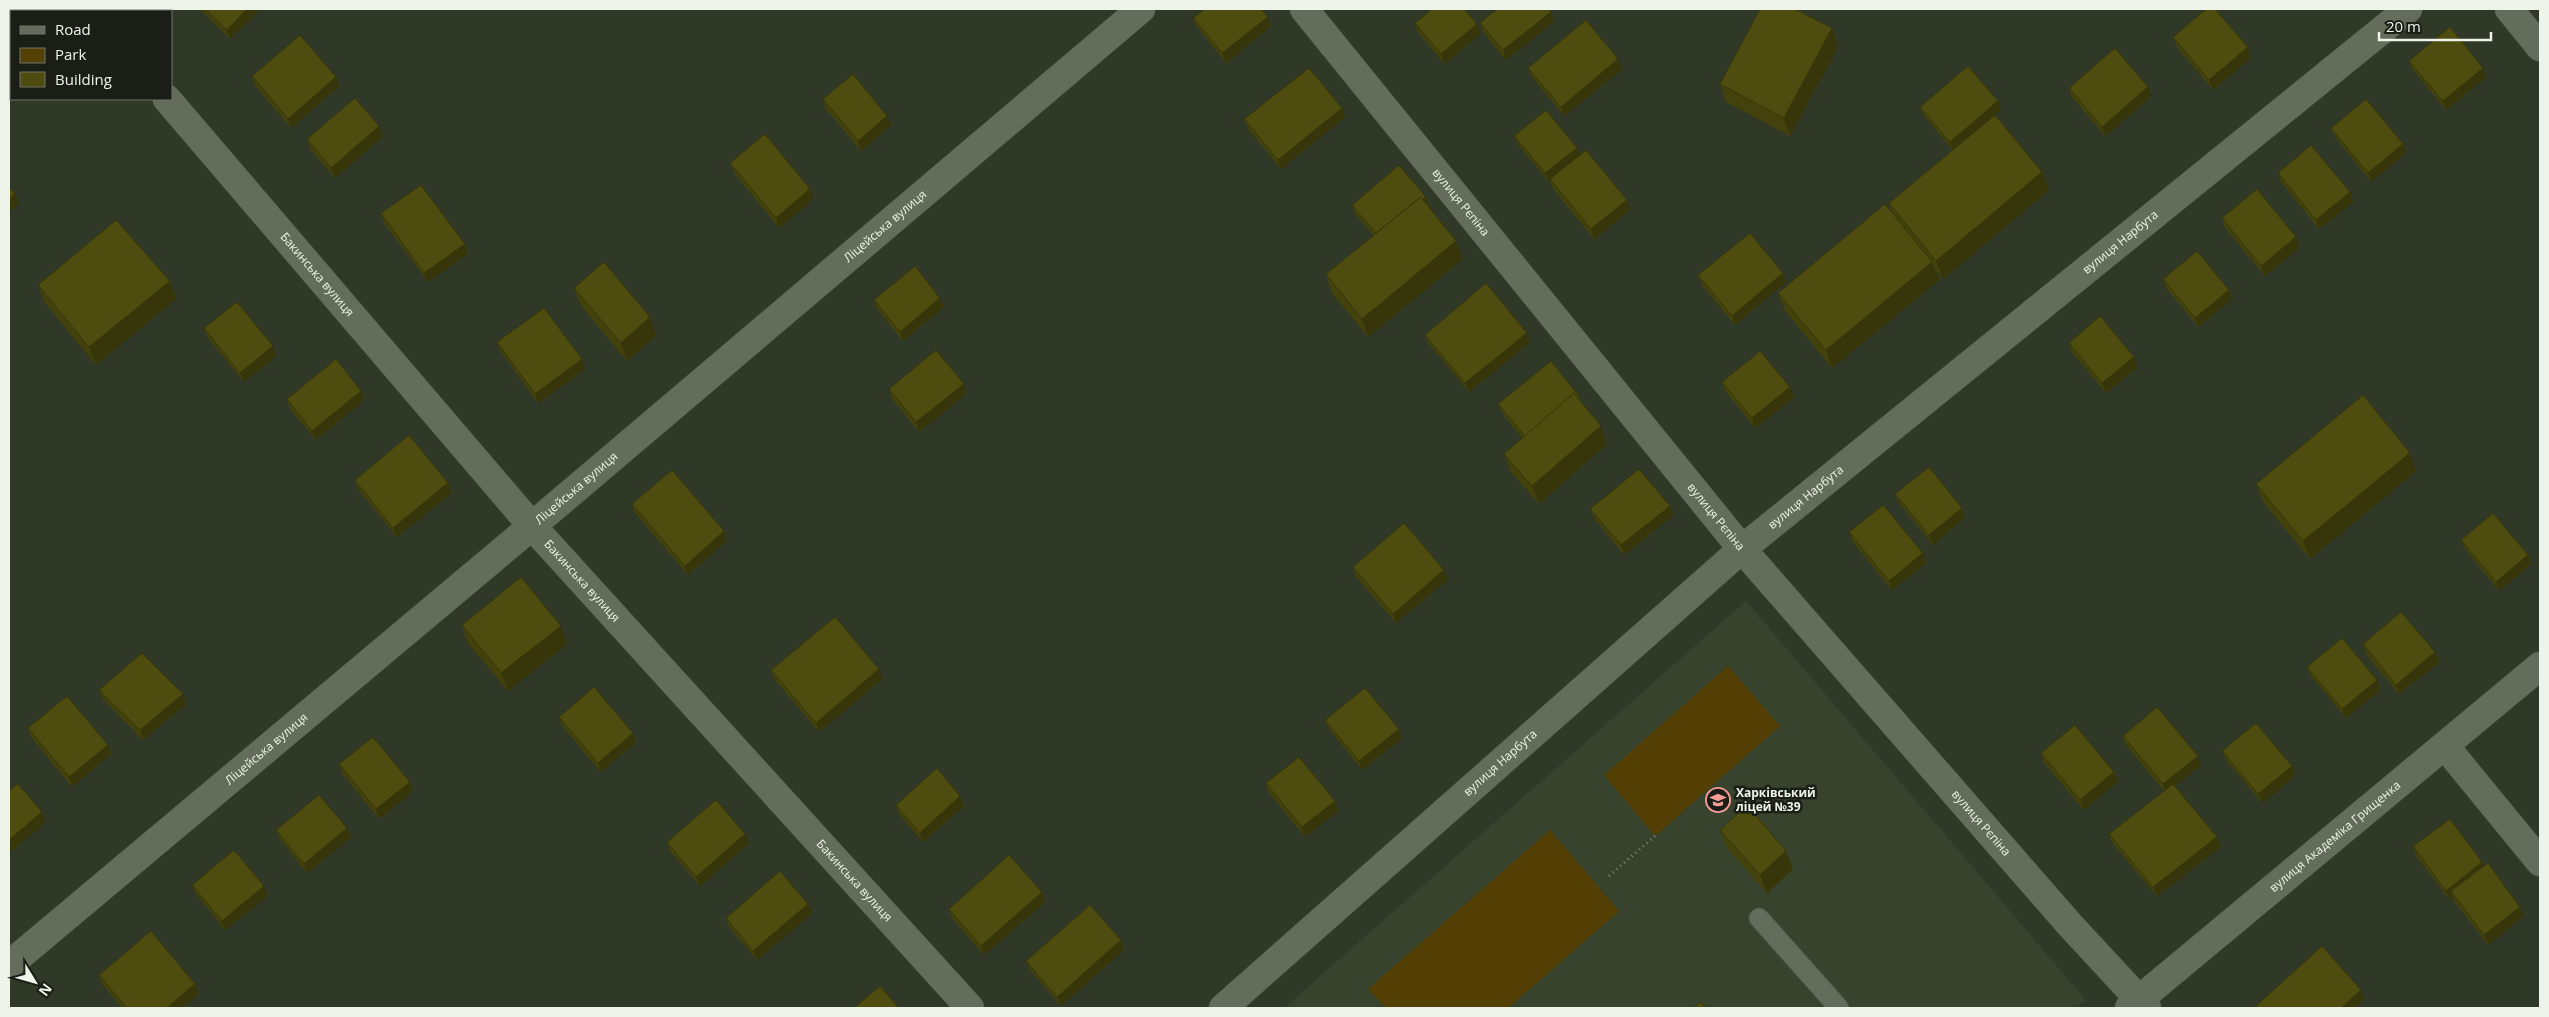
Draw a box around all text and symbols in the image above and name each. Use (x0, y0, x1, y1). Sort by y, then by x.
legend (10, 10, 172, 100)
scale bar (2379, 10, 2492, 42)
text: 20 m (2386, 16, 2421, 36)
text: Road (55, 19, 91, 39)
text: Park (55, 44, 86, 64)
text: Building (55, 69, 112, 89)
street label: вулиця Рєпіна (1429, 165, 1494, 240)
street label: Ліцейська вулиця (840, 186, 930, 266)
street label: вулиця Нарбута (2079, 206, 2162, 278)
street label: Бакинська вулиця (277, 229, 358, 320)
street label: Ліцейська вулиця (531, 448, 621, 528)
street label: вулиця Нарбута (1764, 461, 1847, 533)
street label: вулиця Рєпіна (1684, 479, 1749, 554)
street label: Бакинська вулиця (540, 536, 624, 626)
street label: Ліцейська вулиця (221, 709, 311, 788)
street label: вулиця Нарбута (1459, 725, 1540, 800)
street label: вулиця Академіка Грищенка (2265, 777, 2404, 896)
place label: Харківський ліцей №39 (1736, 784, 1816, 815)
street label: вулиця Рєпіна (1948, 786, 2015, 859)
school or university icon: Харківський ліцей №39 (1705, 787, 1731, 813)
street label: Бакинська вулиця (813, 835, 897, 925)
north arrow (10, 957, 60, 1007)
text: N (35, 980, 57, 1000)

